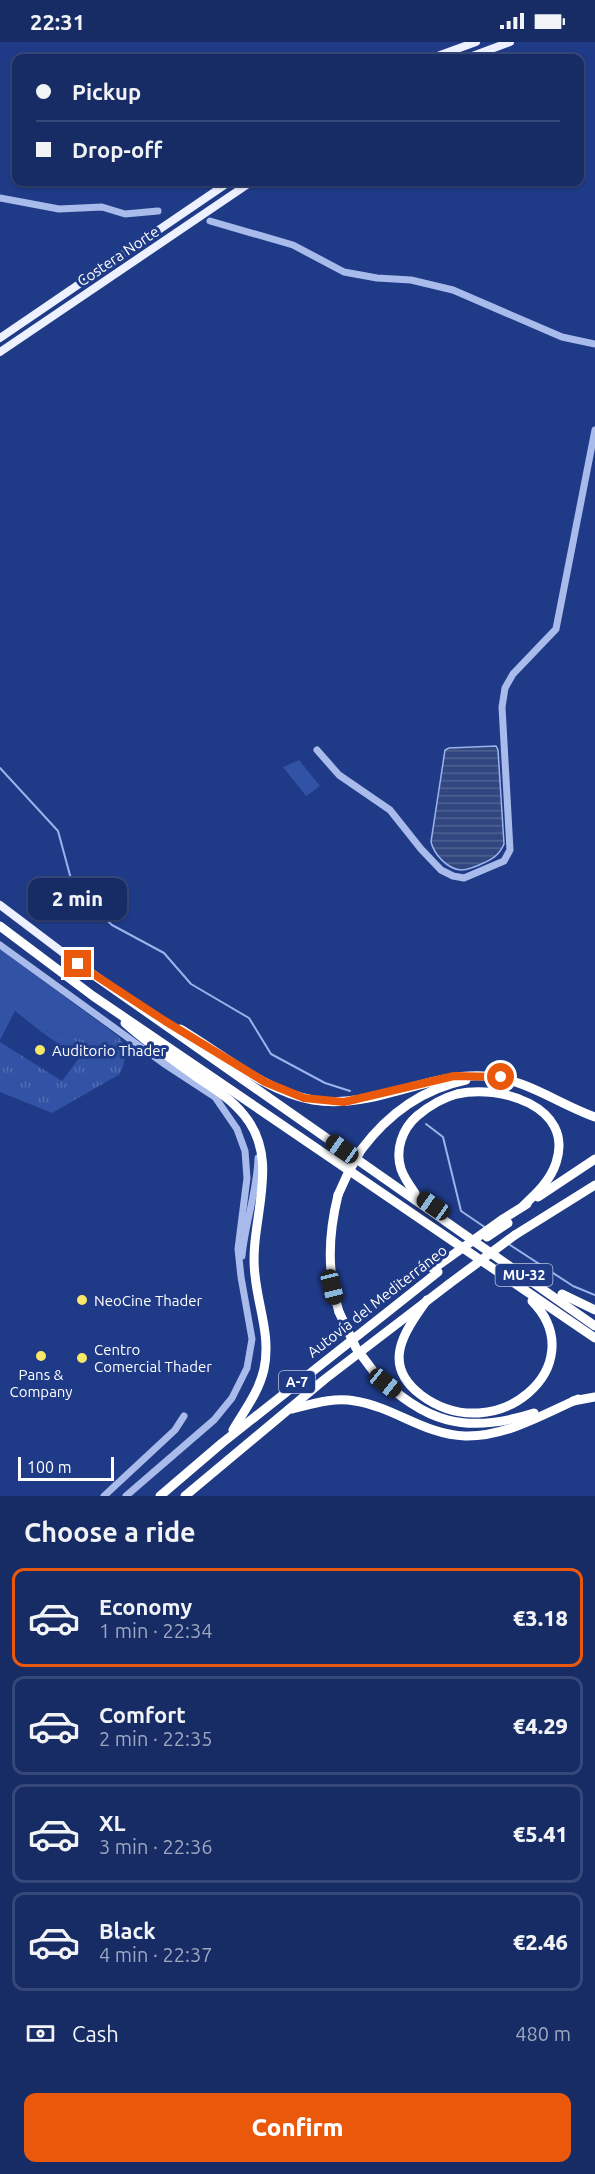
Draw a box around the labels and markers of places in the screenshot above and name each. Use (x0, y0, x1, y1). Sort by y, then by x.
place label: Auditorio Thader (52, 1042, 167, 1059)
marker: Auditorio Thader (33, 1043, 47, 1057)
place label: NeoCine Thader (94, 1292, 203, 1309)
marker: NeoCine Thader (75, 1293, 89, 1307)
place label: Centro Comercial Thader (94, 1341, 212, 1375)
marker: Pans & Company (34, 1349, 48, 1363)
marker: Centro Comercial Thader (75, 1351, 89, 1365)
place label: Pans & Company (9, 1366, 73, 1400)

